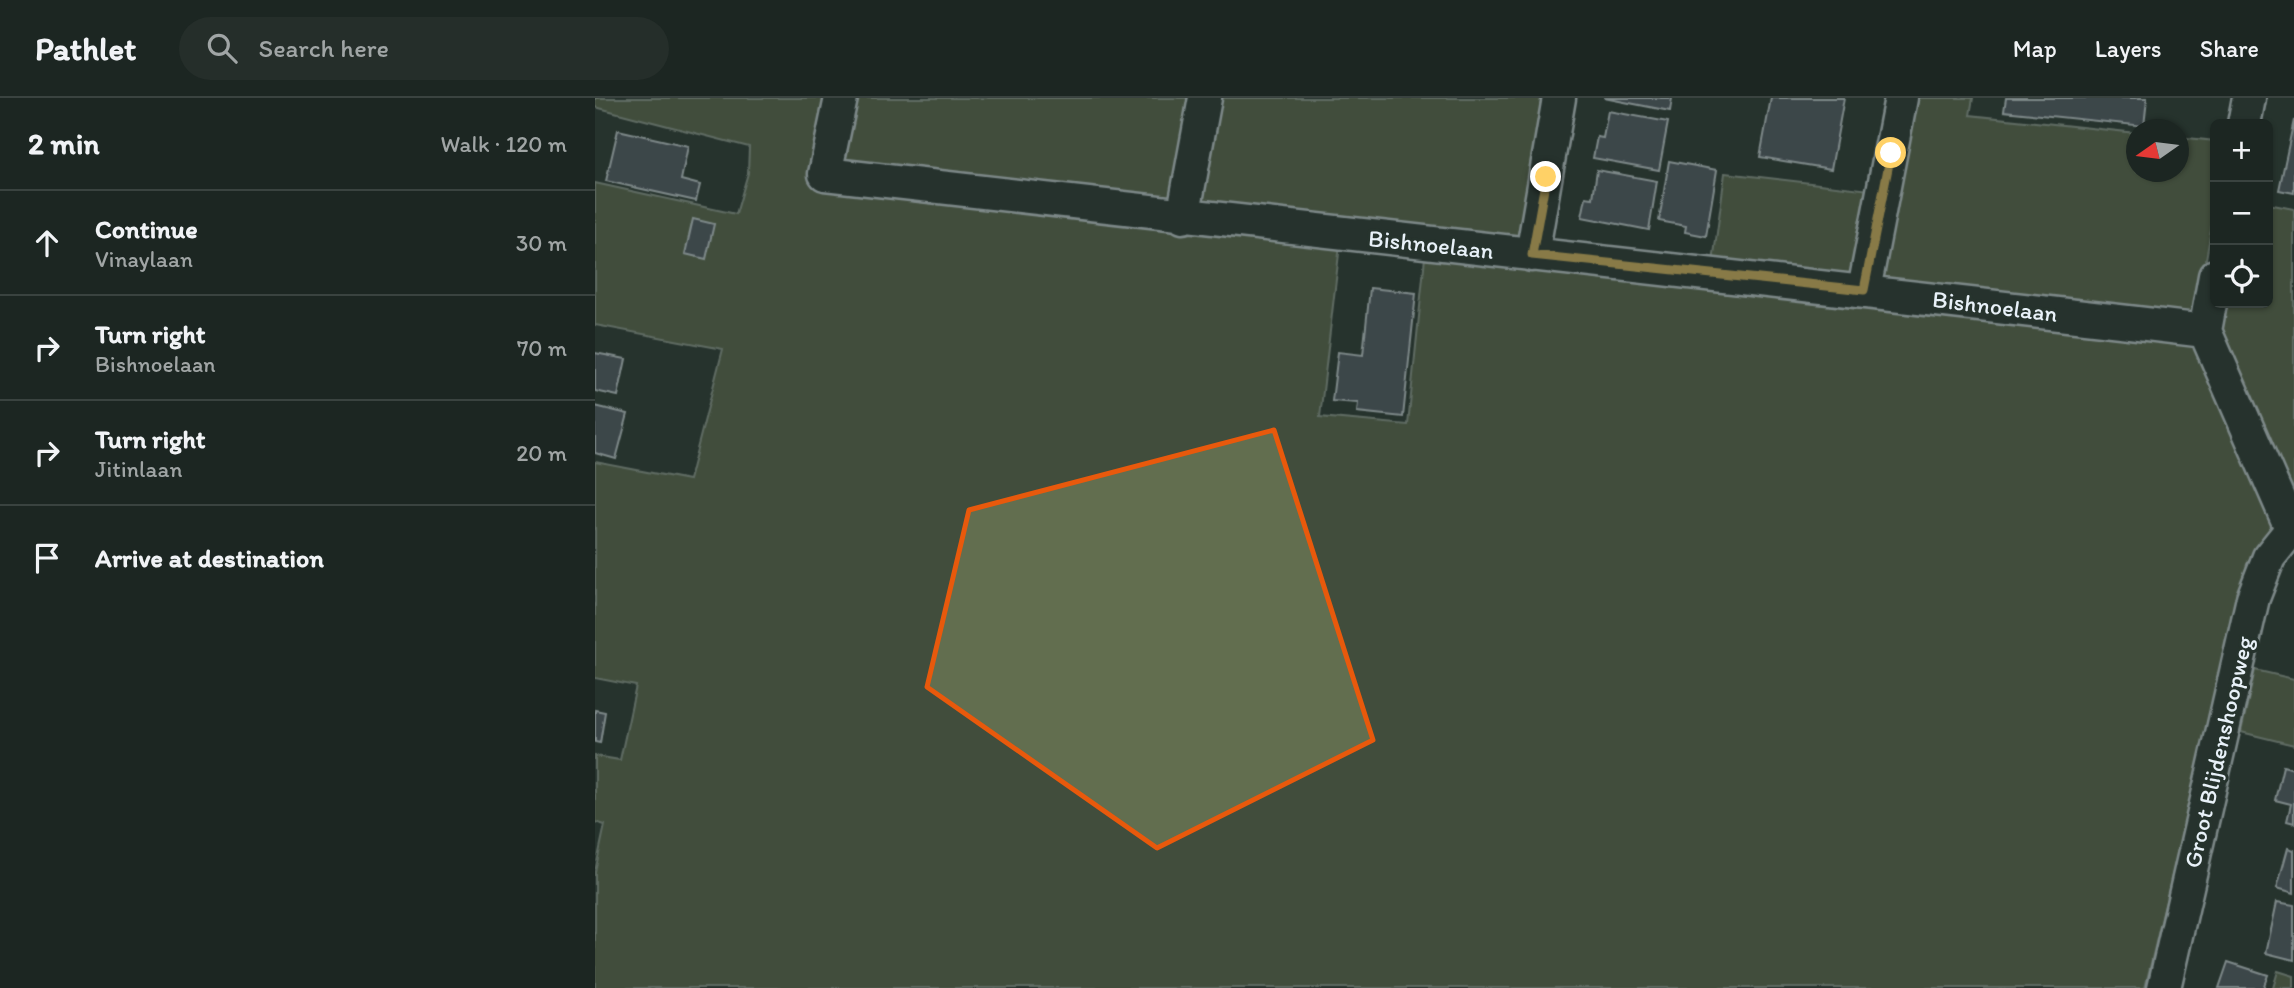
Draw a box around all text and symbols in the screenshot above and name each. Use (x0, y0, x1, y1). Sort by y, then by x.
search box (179, 17, 669, 80)
text: Pathlet (35, 29, 137, 68)
icon: search (203, 29, 241, 67)
text: Search here (259, 32, 389, 64)
text: Map (2013, 34, 2057, 63)
text: Layers (2095, 34, 2162, 63)
text: Share (2200, 34, 2259, 63)
north arrow (2126, 119, 2189, 182)
map controls (2210, 119, 2273, 308)
button: + (2210, 119, 2273, 182)
text: 2 min (28, 125, 99, 162)
text: Walk · 120 m (441, 130, 567, 158)
route start (1875, 137, 1906, 168)
route end (1530, 161, 1561, 192)
button: − (2210, 182, 2273, 245)
text: Continue (95, 213, 198, 245)
street label: Bishnoelaan (1367, 223, 1495, 265)
icon: ahead (28, 224, 66, 262)
text: 30 m (516, 229, 567, 257)
text: Vinaylaan (95, 245, 193, 273)
button: locate (2210, 245, 2273, 308)
street label: Bishnoelaan (1931, 284, 2059, 328)
text: Turn right (95, 318, 206, 350)
icon: right (28, 329, 66, 367)
text: 70 m (517, 334, 567, 362)
text: Bishnoelaan (95, 350, 216, 378)
text: Turn right (95, 423, 206, 455)
icon: right (28, 434, 66, 472)
text: 20 m (516, 439, 567, 467)
text: Jitinlaan (95, 455, 182, 483)
icon: arrive (28, 539, 66, 577)
text: Arrive at destination (95, 542, 324, 574)
street label: Groot Blijdenshoopweg (2177, 633, 2259, 871)

